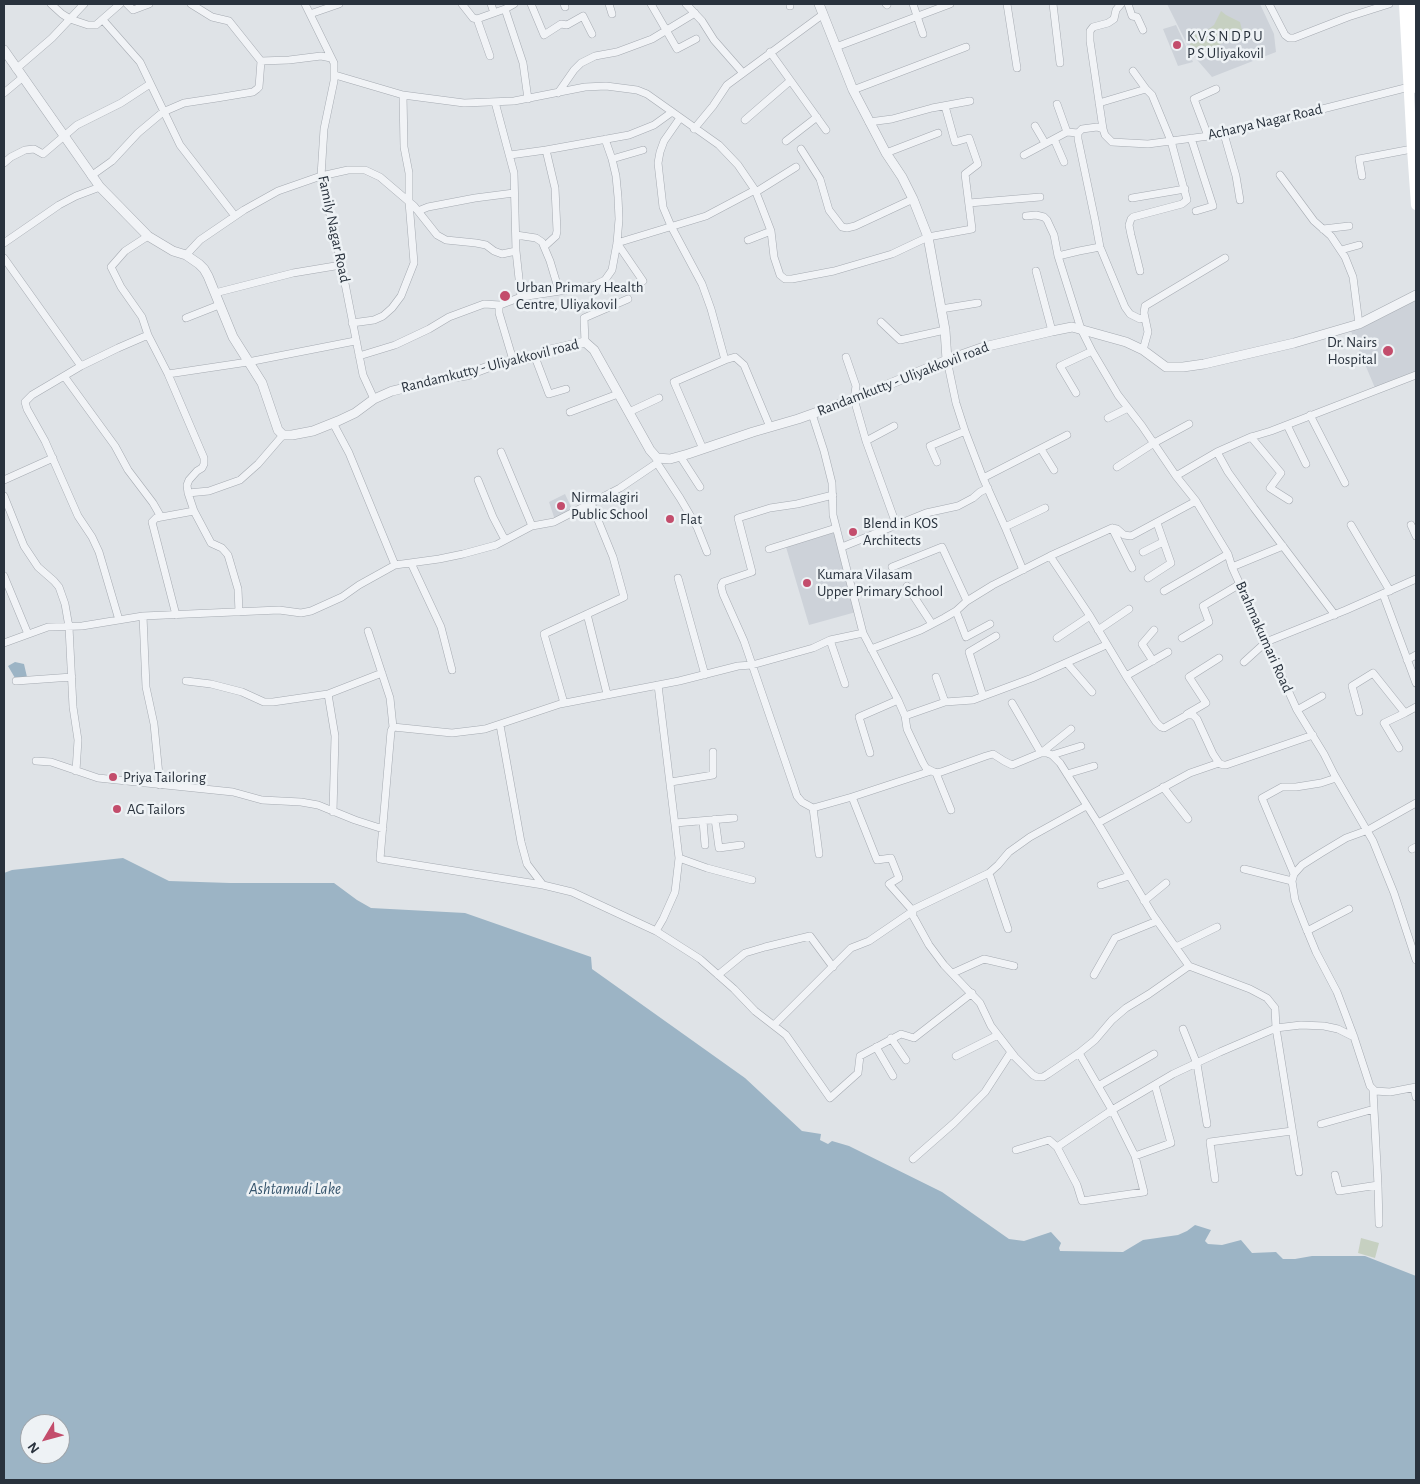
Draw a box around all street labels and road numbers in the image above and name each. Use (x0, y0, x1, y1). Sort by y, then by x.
street label: Acharya Nagar Road (1206, 100, 1324, 144)
street label: Family Nagar Road (314, 174, 354, 284)
street label: Randamkutty - Uliyakkovil road (399, 335, 581, 397)
street label: Randamkutty - Uliyakkovil road (815, 338, 991, 420)
street label: Brahmakumari Road (1231, 579, 1297, 695)

